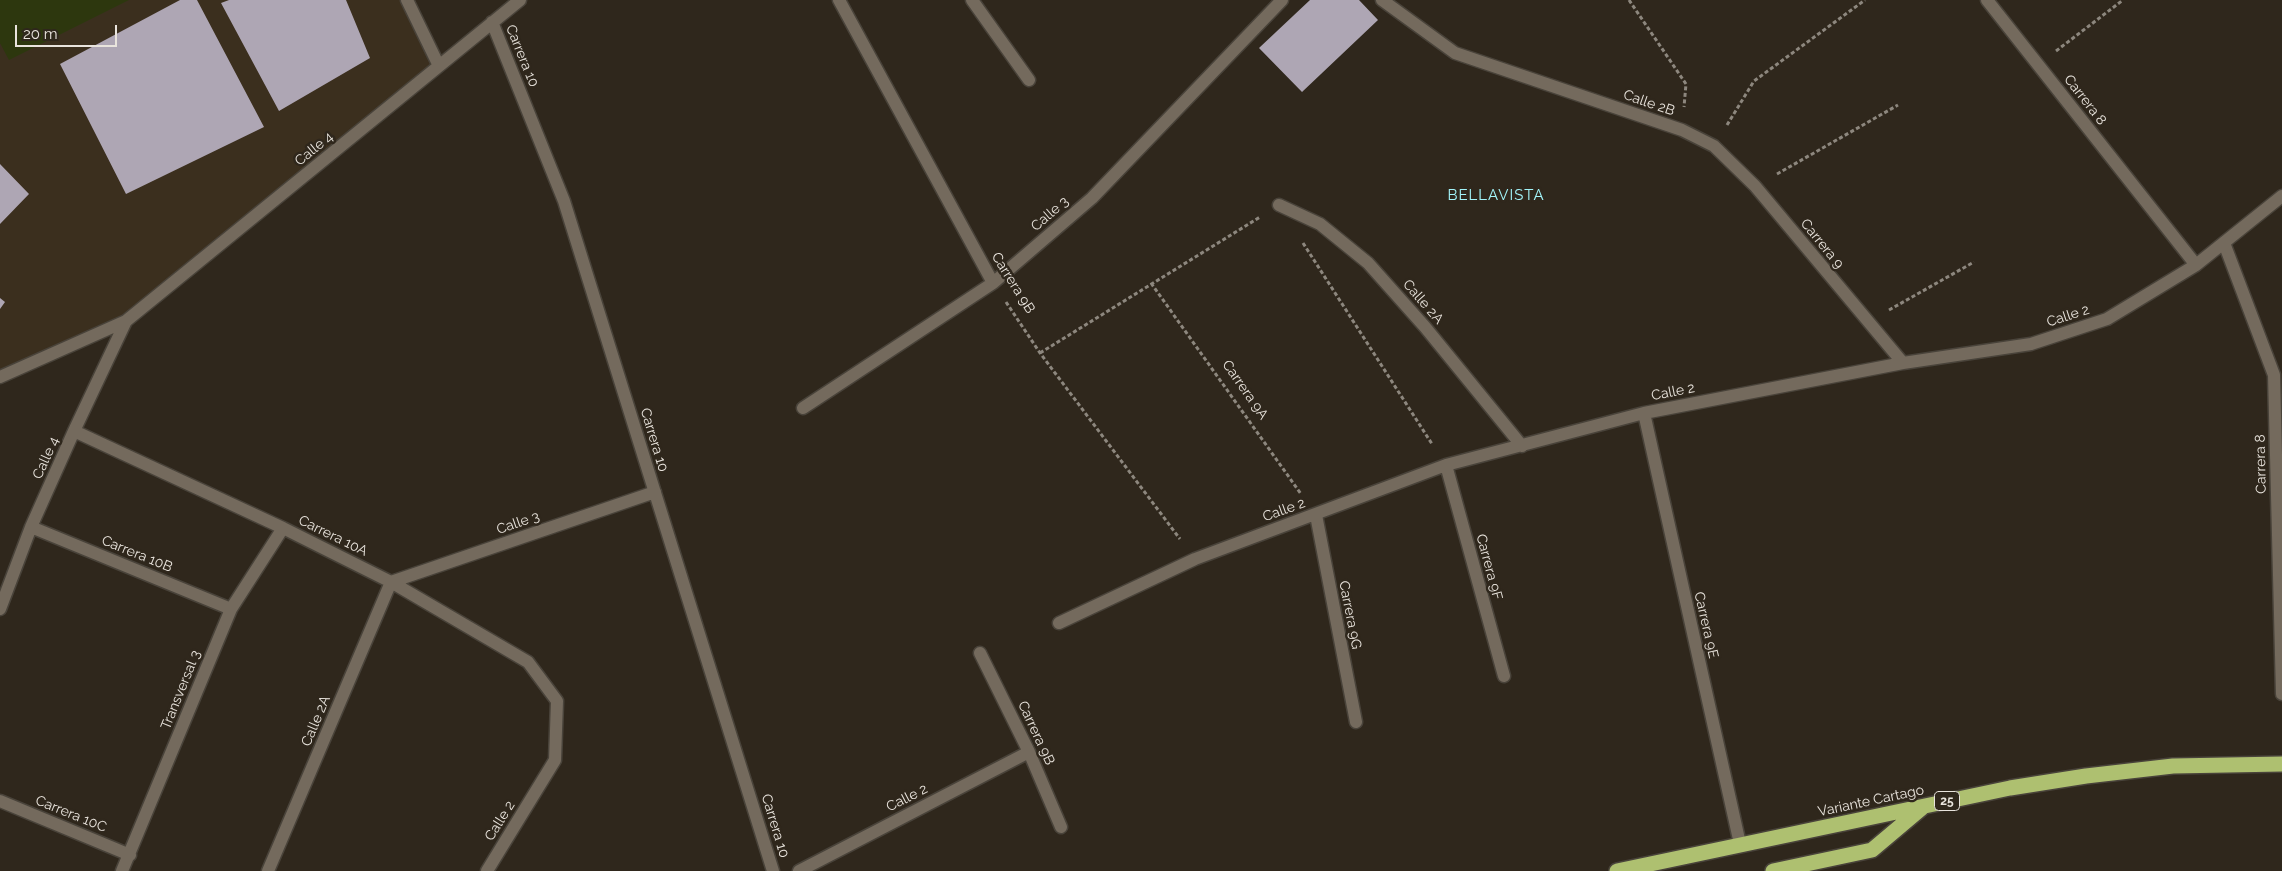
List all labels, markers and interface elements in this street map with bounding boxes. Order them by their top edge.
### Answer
scale bar [18,15,120,47]
street label: Carrera 10 [502,22,542,90]
text: 20 m [23,25,58,43]
street label: Carrera 8 [2060,71,2110,129]
street label: Calle 2B [1621,86,1677,120]
street label: Calle 4 [292,129,336,169]
district label: BELLAVISTA [1446,186,1546,204]
street label: Calle 3 [1028,193,1072,235]
street label: Carrera 9 [1797,216,1847,272]
street label: Carrera 9B [988,249,1038,317]
street label: Calle 2A [1399,276,1447,328]
street label: Calle 2 [2045,301,2091,331]
street label: Carrera 9A [1218,357,1272,423]
street label: Calle 2 [1650,380,1696,404]
street label: Carrera 10 [636,406,672,474]
street label: Calle 4 [29,434,63,482]
street label: Carrera 8 [2252,434,2270,494]
street label: Calle 2 [1260,495,1308,525]
street label: Calle 3 [494,508,542,538]
street label: Carrera 10A [296,512,370,560]
street label: Carrera 10B [99,532,175,576]
street label: Carrera 9F [1472,532,1506,602]
street label: Carrera 9G [1335,579,1365,651]
street label: Carrera 9E [1690,590,1722,660]
street label: Transversal 3 [157,648,205,732]
street label: Calle 2A [298,693,334,749]
street label: Carrera 9B [1014,698,1058,768]
street label: Calle 2 [884,781,930,815]
street label: Variante Cartago [1816,782,1926,820]
road number: 25 [1934,791,1960,810]
street label: Carrera 10C [33,792,109,836]
street label: Carrera 10 [757,792,793,860]
street label: Calle 2 [481,798,519,844]

